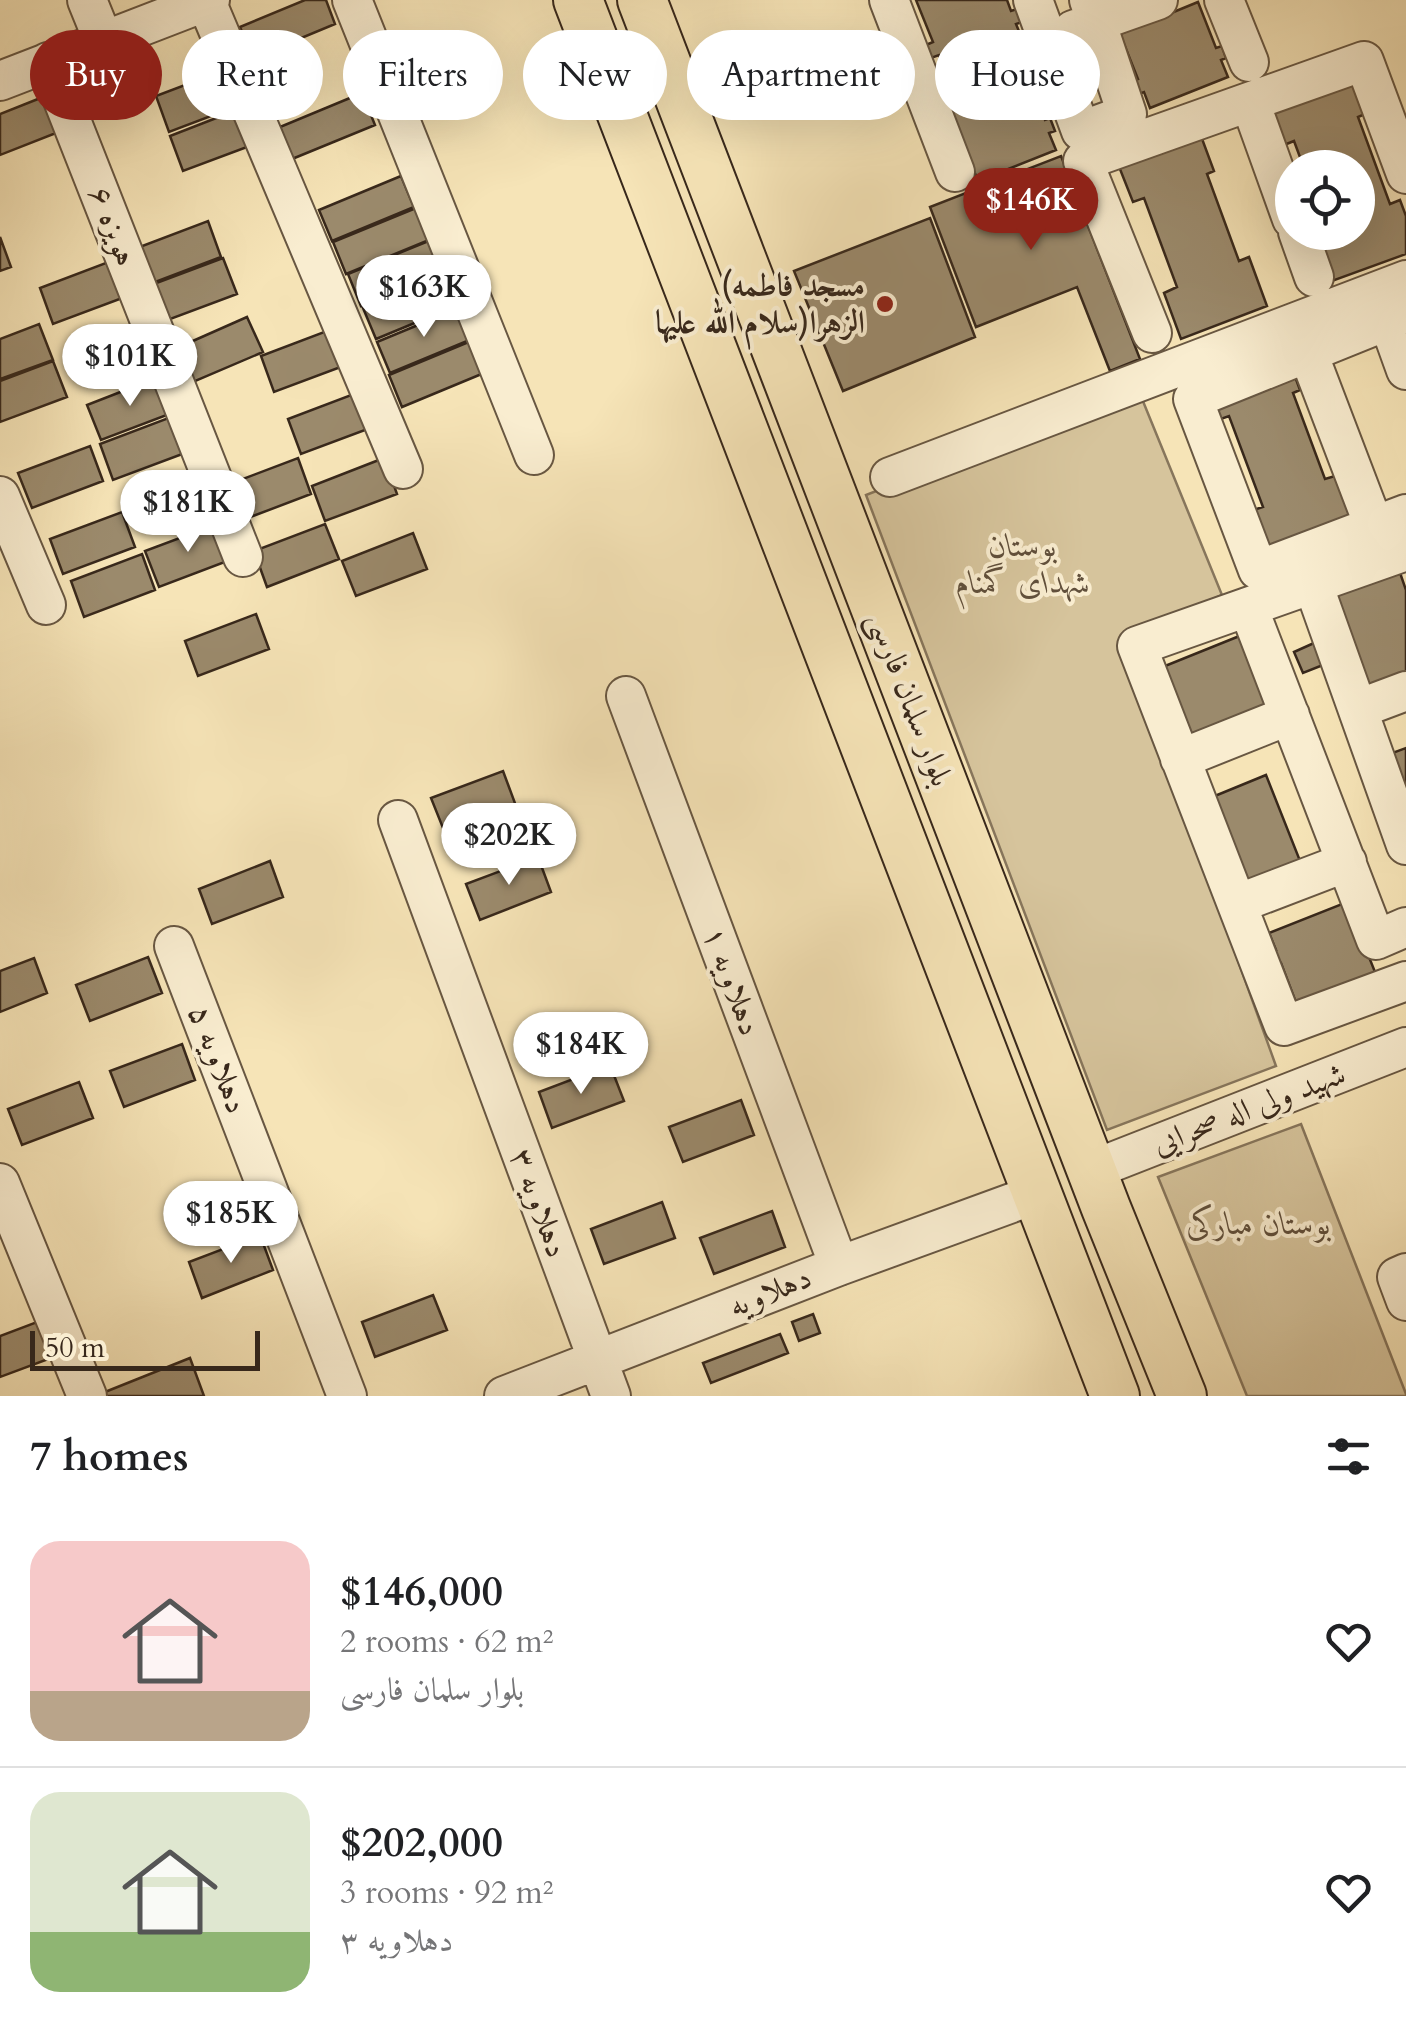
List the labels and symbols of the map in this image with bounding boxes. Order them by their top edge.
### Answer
pin: $146K [961,168,1101,253]
street label: هویزه ۶ [78,180,148,272]
pin: $163K [354,255,494,340]
place label: (مسجد فاطمه الزهرا(سلام الله علیها [655,264,865,350]
marker: (مسجد فاطمه الزهرا(سلام الله علیها [874,293,896,315]
pin: $101K [60,324,200,409]
pin: $181K [118,470,258,555]
park label: بوستان شهدای گمنام [955,524,1091,610]
street label: بلوار سلمان فارسی [856,605,964,793]
pin: $202K [439,803,579,888]
street label: دهلاویه ۱ [692,920,772,1042]
street label: دهلاویه ۵ [177,998,259,1120]
pin: $184K [511,1012,651,1097]
street label: شهید ولی اله صحرایی [1146,1052,1352,1166]
street label: دهلاویه ۳ [499,1142,579,1264]
pin: $185K [161,1181,301,1266]
park label: بوستان مبارکی [1187,1202,1331,1246]
street label: دهلاویه [722,1256,818,1328]
scale bar [30,1326,260,1370]

